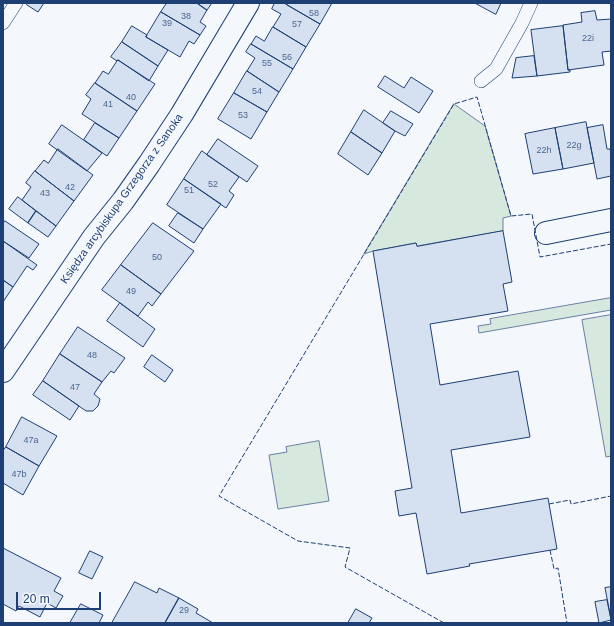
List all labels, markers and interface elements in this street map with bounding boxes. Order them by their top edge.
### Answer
house number: 58 [309,9,319,19]
house number: 38 [181,12,191,22]
house number: 39 [162,19,172,29]
house number: 57 [292,20,302,30]
house number: 22i [582,34,594,44]
house number: 56 [282,53,292,63]
house number: 55 [262,59,272,69]
house number: 54 [252,87,262,97]
house number: 40 [126,93,136,103]
house number: 41 [103,100,113,110]
house number: 53 [238,111,248,121]
street label: Księdza arcybiskupa Grzegorza z Sanoka [58,112,186,286]
house number: 22g [566,141,582,151]
house number: 22h [536,146,552,156]
house number: 52 [208,180,218,190]
house number: 42 [65,183,75,193]
house number: 51 [184,186,194,196]
house number: 43 [40,189,50,199]
house number: 50 [152,253,162,263]
house number: 49 [126,287,136,297]
house number: 48 [87,351,97,361]
house number: 47 [70,383,80,393]
house number: 47a [23,436,39,446]
house number: 47b [11,470,27,480]
scale bar [18,584,103,610]
text: 20 m [23,592,50,606]
house number: 29 [179,606,189,616]

